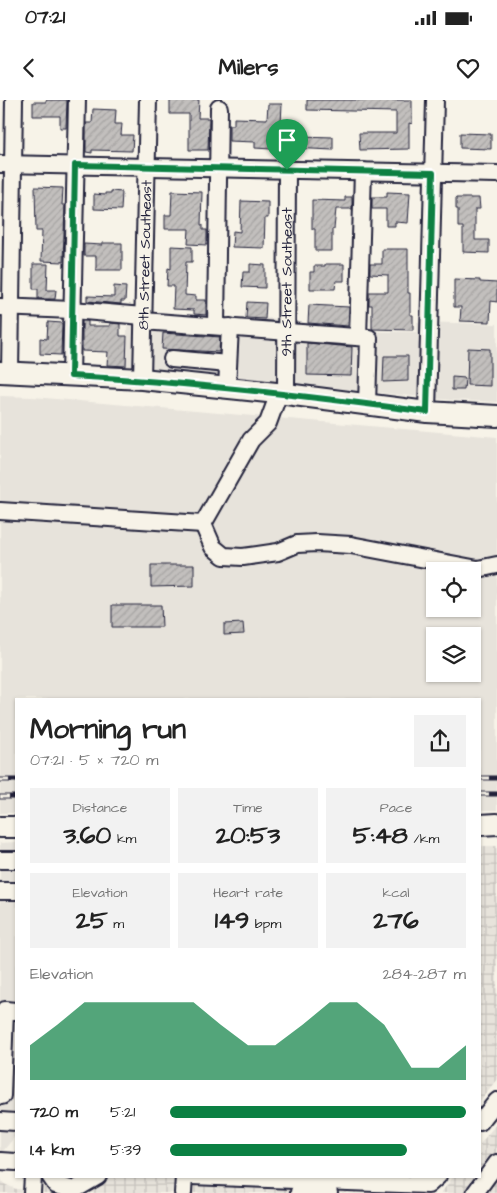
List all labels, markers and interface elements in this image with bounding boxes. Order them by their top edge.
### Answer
text: 07:21 [25,4,65,31]
text: Milers [218,52,279,83]
icon: back [15,54,43,82]
icon: heart [454,54,482,82]
pin [266,119,308,170]
icon: arrive [273,126,301,154]
street label: 8th Street Southeast [133,180,157,330]
street label: 9th Street Southeast [276,207,297,357]
map controls [426,562,481,682]
button: locate [426,562,481,617]
button: layers [426,627,481,682]
text: Morning run [30,710,186,749]
button: share [414,715,466,767]
text: 07:21 · 5 × 720 m [30,749,159,771]
text: Distance [73,798,127,818]
text: Time [233,798,263,818]
text: Pace [380,798,412,818]
text: 3.60 [64,818,111,853]
text: 20:53 [216,818,280,853]
text: 5:48 [353,818,408,853]
text: km [111,829,136,849]
text: /km [408,829,439,849]
text: Elevation [72,883,128,903]
text: Heart rate [213,883,283,903]
text: kcal [383,883,409,903]
text: 25 [76,903,108,938]
text: 149 [215,903,249,938]
text: 276 [373,903,419,938]
text: m [108,914,124,934]
text: bpm [249,914,281,934]
text: Elevation [30,963,93,985]
text: 284–287 m [382,963,466,985]
text: 720 m [30,1101,78,1123]
text: 5:21 [110,1101,135,1123]
text: 1.4 km [30,1139,74,1161]
text: 5:39 [110,1139,141,1161]

